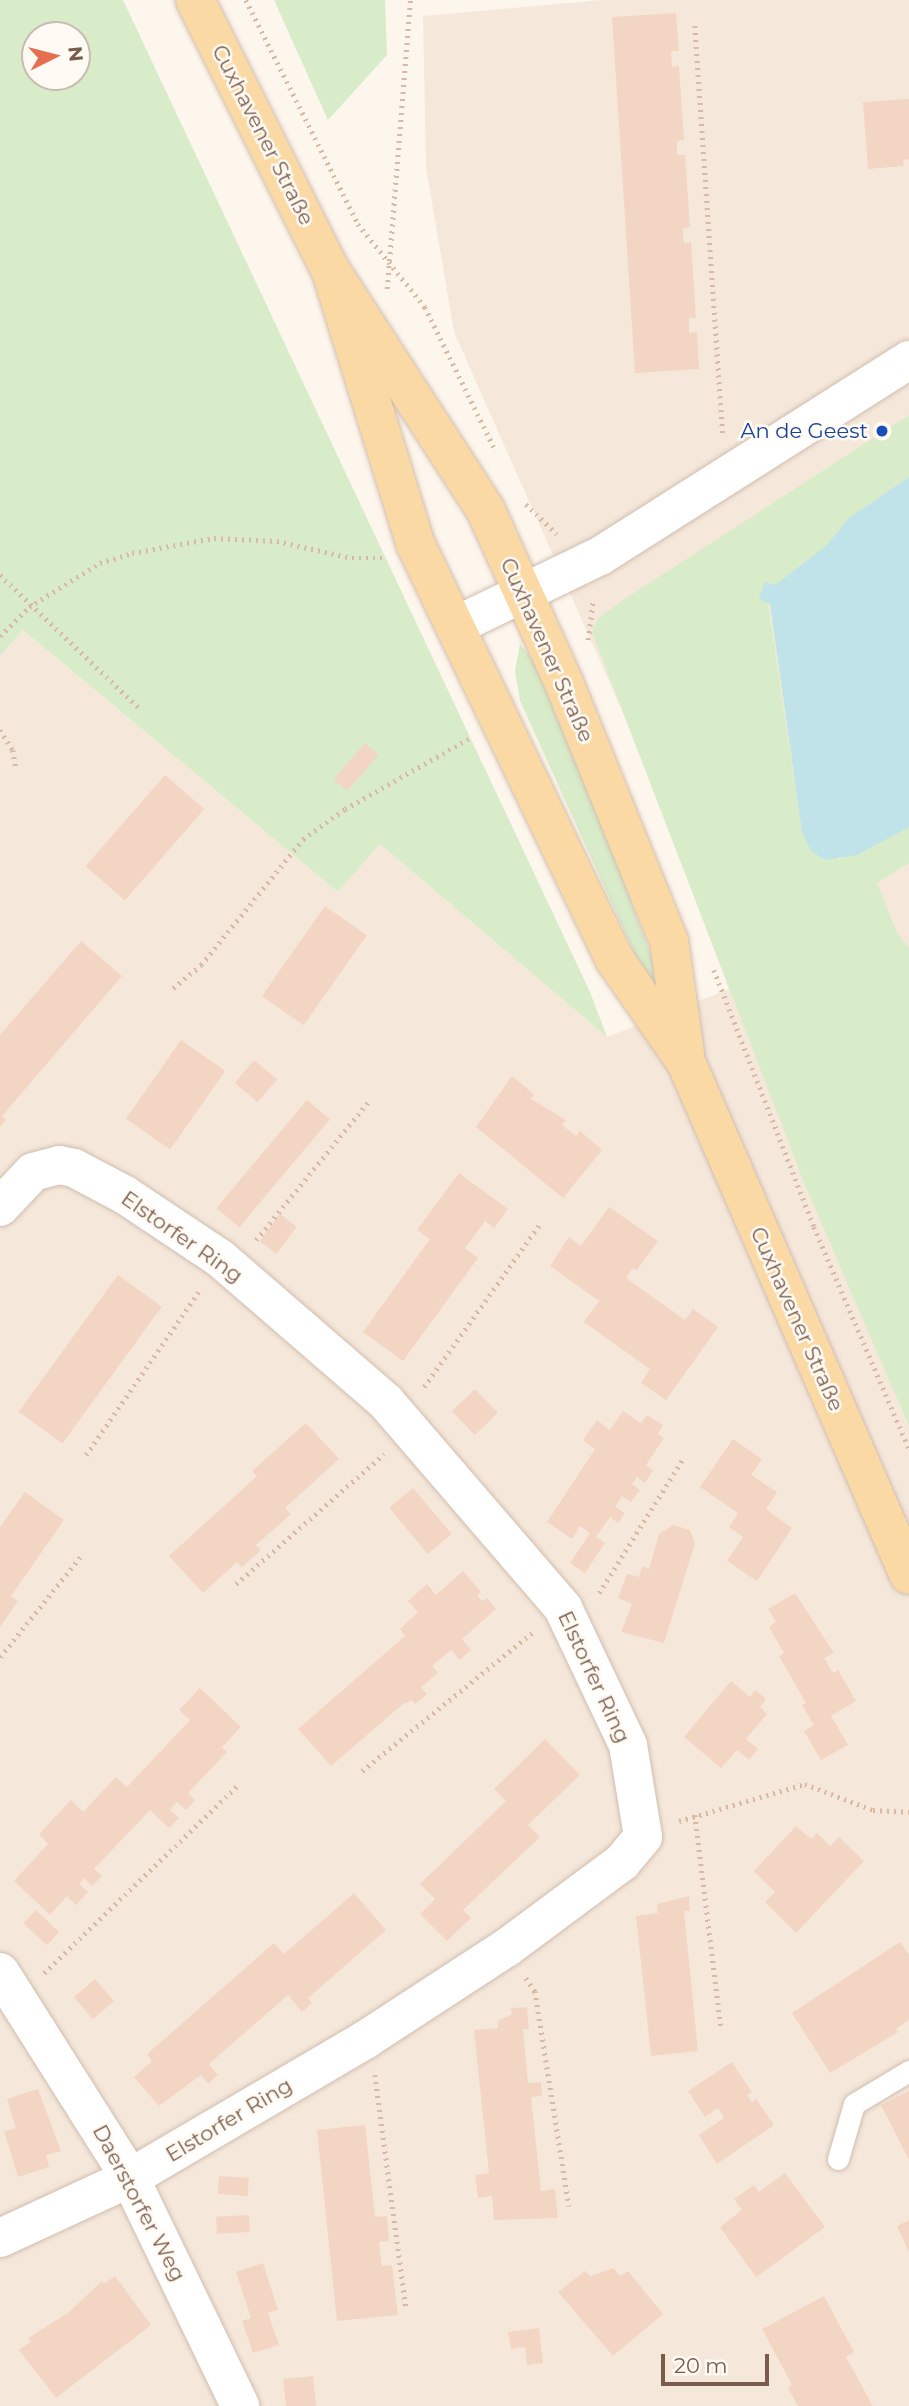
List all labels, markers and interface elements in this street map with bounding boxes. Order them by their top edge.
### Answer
north arrow [21,21,91,91]
street label: Cuxhavener Straße [207,41,319,229]
text: N [63,45,88,63]
place label: An de Geest [740,418,868,444]
marker: An de Geest [874,423,890,439]
street label: Cuxhavener Straße [495,554,599,746]
street label: Elstorfer Ring [116,1186,248,1288]
street label: Cuxhavener Straße [745,1223,849,1415]
street label: Elstorfer Ring [552,1607,636,1747]
street label: Elstorfer Ring [161,2072,297,2168]
street label: Daerstorfer Weg [87,2120,191,2286]
scale bar [664,2340,772,2384]
text: 20 m [674,2353,728,2378]

